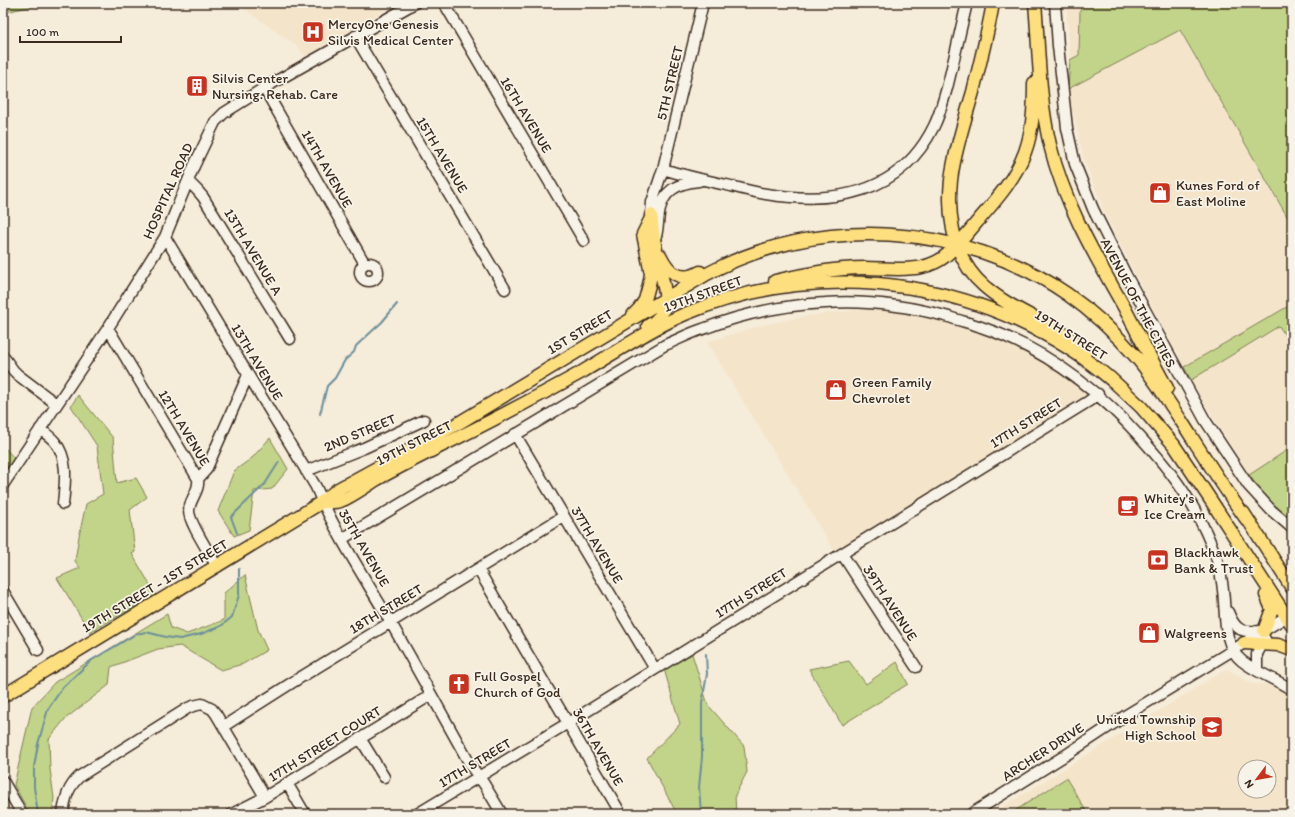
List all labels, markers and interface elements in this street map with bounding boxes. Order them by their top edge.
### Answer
place label: MercyOne Genesis Silvis Medical Center [328,16,454,49]
scale bar [20,18,121,44]
hospital icon: MercyOne Genesis Silvis Medical Center [300,19,326,45]
text: 100 m [26,25,59,39]
street label: 5TH STREET [653,44,687,122]
place label: Silvis Center Nursing. Rehab. Care [212,70,338,103]
building icon: Silvis Center Nursing. Rehab. Care [184,73,210,99]
street label: 16TH AVENUE [497,74,556,157]
street label: 15TH AVENUE [413,114,472,196]
street label: 14TH AVENUE [298,127,356,211]
street label: HOSPITAL ROAD [139,140,197,242]
place label: Kunes Ford of East Moline [1176,177,1260,210]
shop icon: Kunes Ford of East Moline [1147,180,1173,206]
street label: 13TH AVENUE A [220,205,286,299]
street label: AVENUE OF THE CITIES [1097,235,1179,371]
street label: 19TH STREET [661,272,745,316]
street label: 1ST STREET [544,306,616,358]
street label: 19TH STREET [1032,306,1111,364]
street label: 13TH AVENUE [227,321,287,404]
place label: Green Family Chevrolet [852,374,932,407]
shop icon: Green Family Chevrolet [823,377,849,403]
street label: 12TH AVENUE [155,387,214,469]
street label: 17TH STREET [987,394,1065,452]
street label: 2ND STREET [321,410,399,456]
street label: 19TH STREET [373,417,455,469]
place label: Whitey's Ice Cream [1144,490,1206,523]
cafe icon: Whitey's Ice Cream [1115,493,1141,519]
street label: 37TH AVENUE [567,503,627,587]
street label: 35TH AVENUE [335,506,393,590]
street label: 19TH STREET - 1ST STREET [79,536,231,636]
place label: Blackhawk Bank & Trust [1174,544,1253,577]
bank icon: Blackhawk Bank & Trust [1145,547,1171,573]
street label: 39TH AVENUE [859,562,921,644]
street label: 17TH STREET [712,564,790,622]
street label: 18TH STREET [346,580,426,638]
shop icon: Walgreens [1136,620,1162,646]
place label: Walgreens [1164,625,1227,642]
place label: Full Gospel Church of God [474,668,561,701]
church icon: Full Gospel Church of God [446,671,472,697]
street label: 17TH STREET COURT [265,702,385,786]
street label: 36TH AVENUE [569,705,627,789]
place label: United Township High School [1096,711,1196,744]
school or university icon: United Township High School [1199,714,1225,740]
street label: ARCHER DRIVE [999,719,1087,785]
street label: 17TH STREET [435,735,515,791]
north arrow [1237,759,1277,799]
text: N [1241,777,1256,791]

